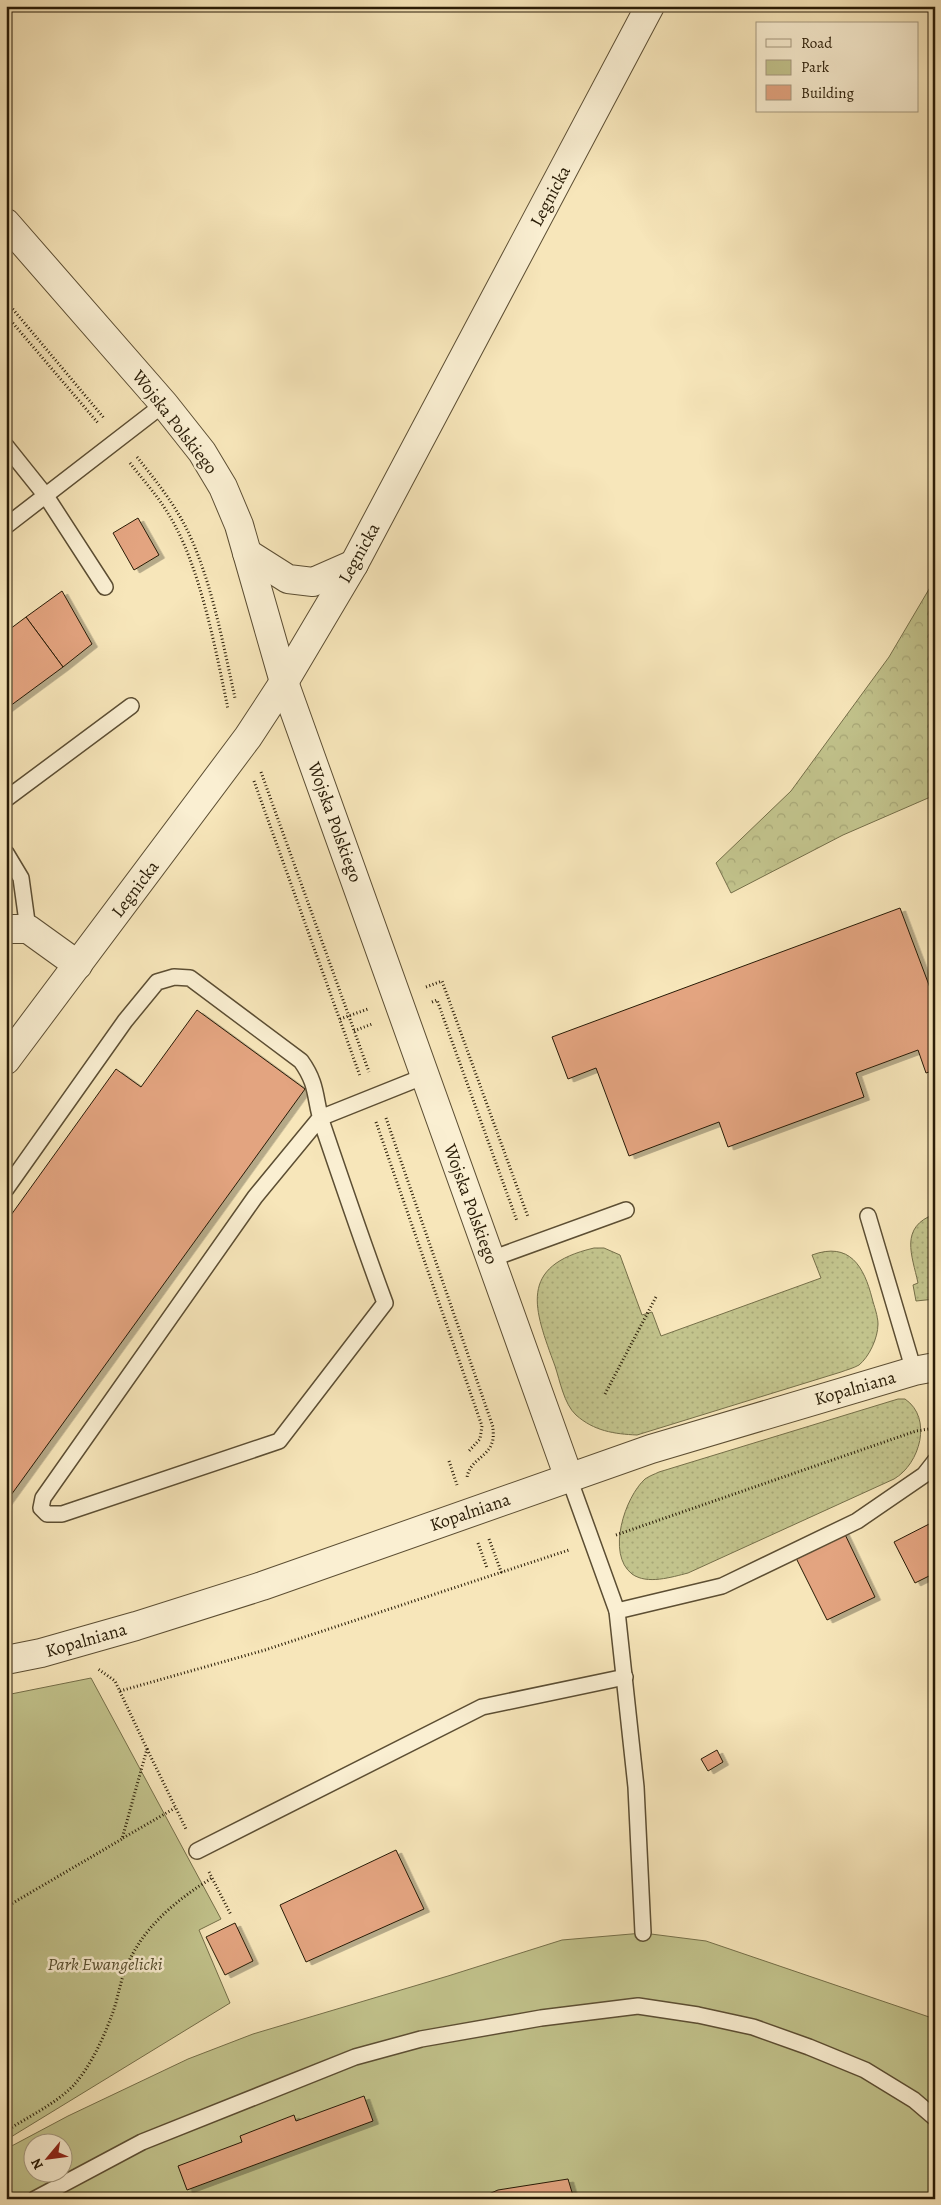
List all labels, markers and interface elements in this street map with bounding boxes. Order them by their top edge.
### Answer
legend [756,22,918,112]
text: Road [801,33,833,53]
text: Park [801,57,830,77]
text: Building [801,83,854,103]
street label: Legnicka [524,161,576,231]
street label: Wojska Polskiego [126,364,223,479]
street label: Legnicka [333,518,386,587]
street label: Wojska Polskiego [302,758,368,885]
street label: Legnicka [106,855,165,922]
street label: Wojska Polskiego [438,1140,504,1267]
street label: Kopalniana [812,1365,899,1411]
street label: Kopalniana [427,1487,514,1537]
street label: Kopalniana [43,1617,130,1663]
park label: Park Ewangelicki [47,1952,163,1976]
north arrow [22,2132,72,2182]
text: N [26,2155,48,2173]

